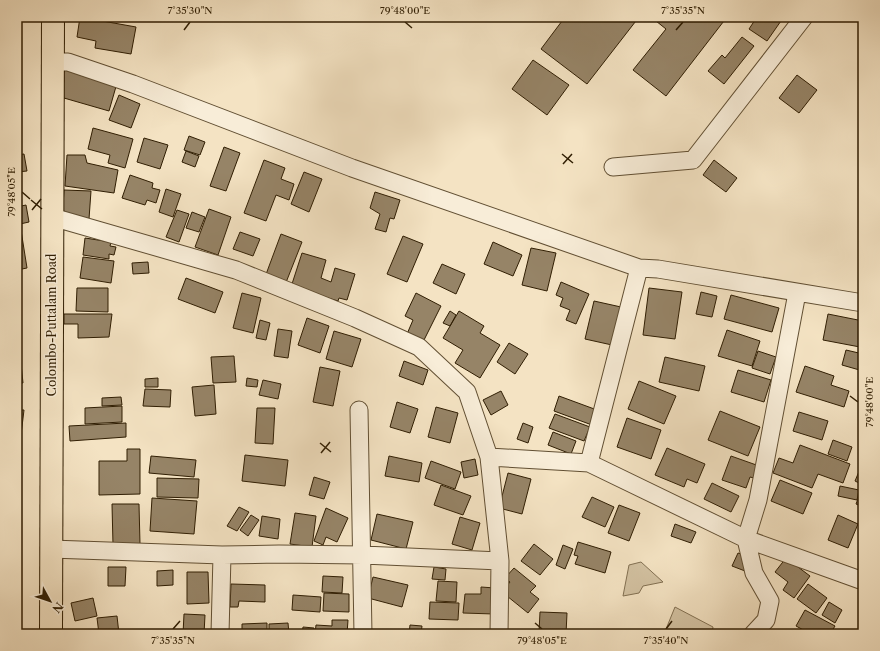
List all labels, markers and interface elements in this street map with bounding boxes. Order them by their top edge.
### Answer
text: 7°35'30"N [167,4,213,17]
text: 79°48'00"E [380,4,430,17]
text: 7°35'35"N [661,4,705,17]
text: 79°48'05"E [5,167,18,217]
street label: Colombo-Puttalam Road [44,253,59,396]
text: 79°48'00"E [863,377,876,427]
north arrow [30,581,70,621]
text: N [49,599,66,616]
text: 7°35'35"N [151,634,195,647]
text: 79°48'05"E [517,634,567,647]
text: 7°35'40"N [644,634,688,647]

